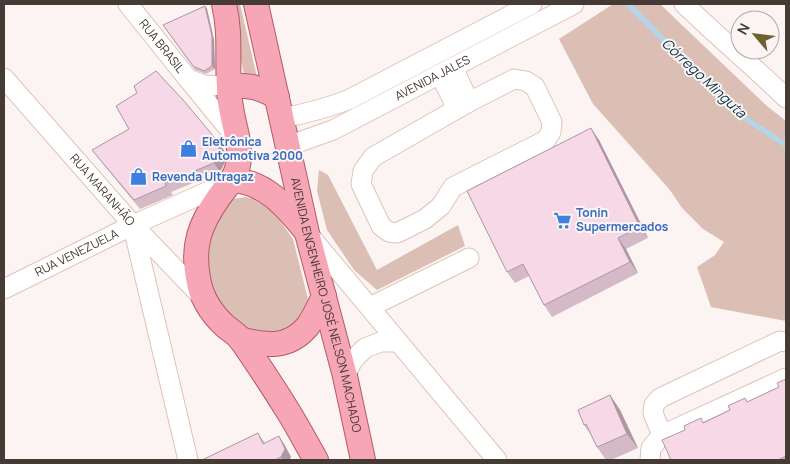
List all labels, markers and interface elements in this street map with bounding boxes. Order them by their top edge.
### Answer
north arrow [730,10,780,60]
street label: RUA BRASIL [135,15,189,76]
text: N [732,20,754,38]
water label: Córrego Minguta [658,33,752,123]
street label: AVENIDA JALES [392,51,473,104]
place label: Eletrônica Automotiva 2000 [202,133,303,164]
shop icon: Eletrônica Automotiva 2000 [178,139,198,159]
street label: RUA MARANHÃO [66,150,139,230]
shop icon: Revenda Ultragaz [128,167,148,187]
place label: Revenda Ultragaz [152,168,254,185]
street label: AVENIDA ENGENHEIRO JOSÉ NELSON MACHADO [287,176,366,434]
place label: Tonin Supermercados [576,204,669,235]
supermarket icon: Tonin Supermercados [552,210,572,230]
street label: RUA VENEZUELA [32,224,121,280]

